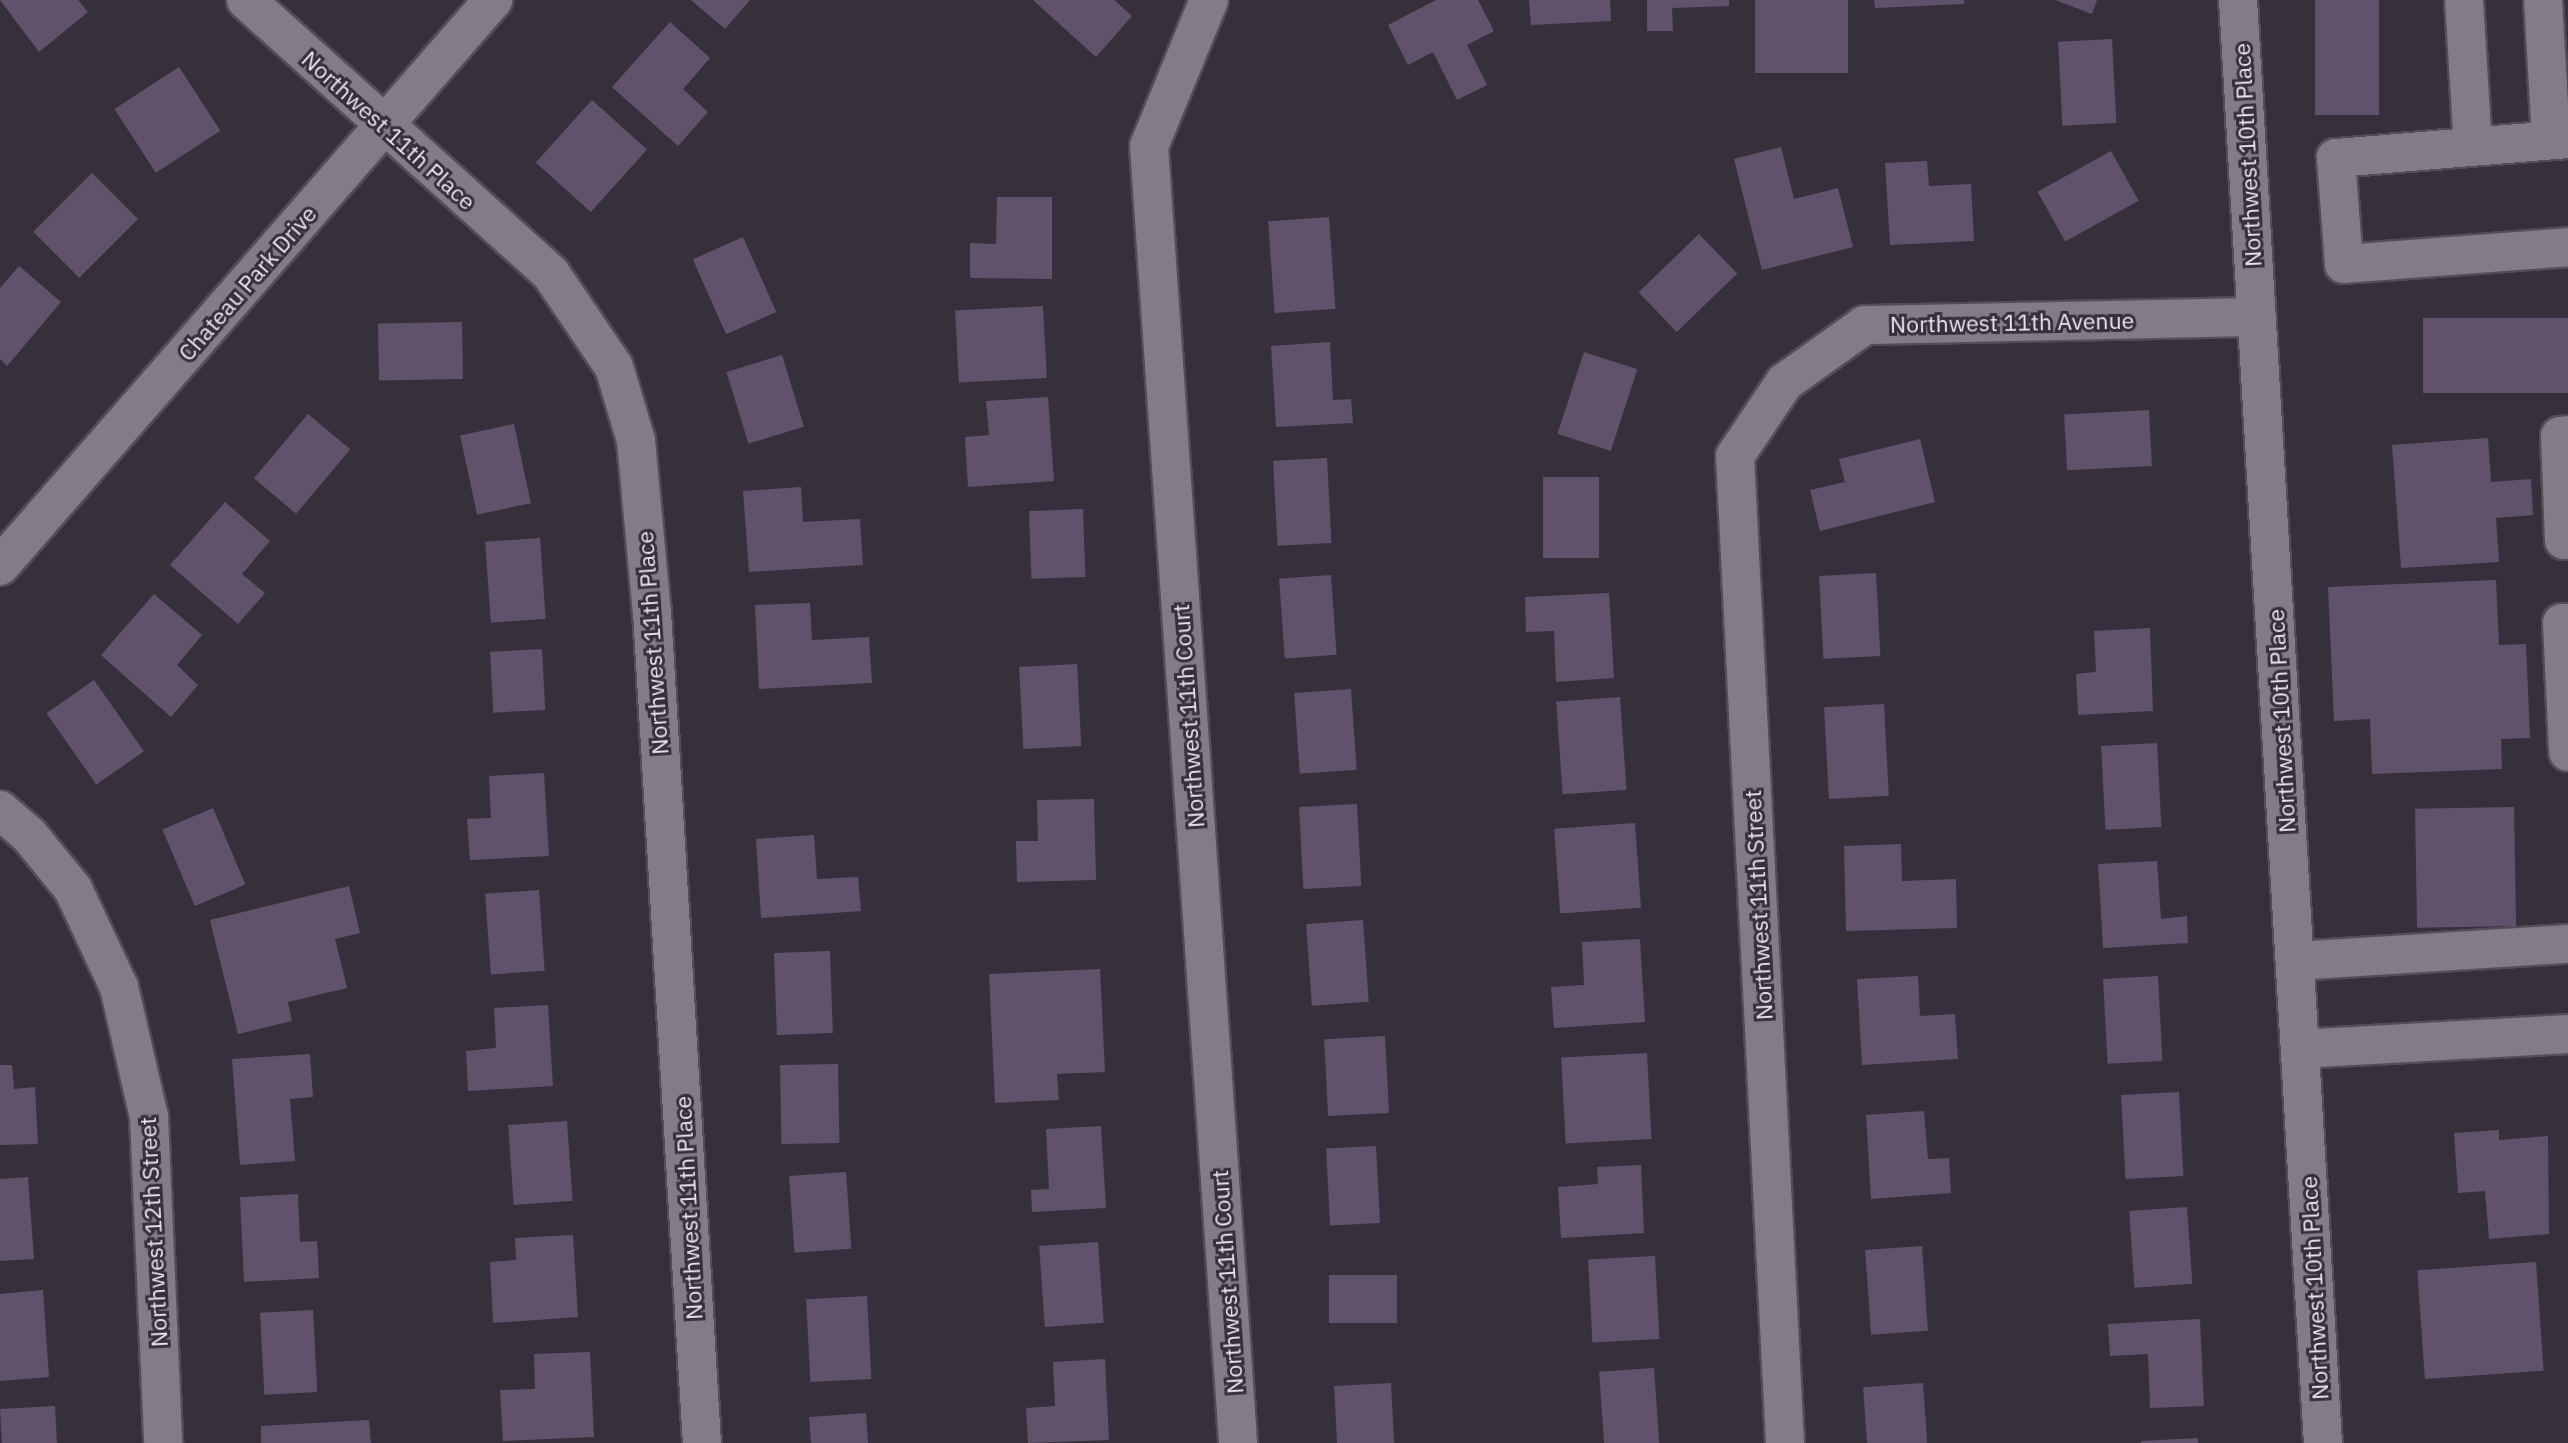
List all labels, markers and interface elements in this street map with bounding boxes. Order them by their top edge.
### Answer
street label: Northwest 10th Place [2227,42,2267,268]
street label: Northwest 11th Place [296,45,482,215]
street label: Chateau Park Drive [172,200,322,366]
street label: Northwest 11th Avenue [1890,306,2134,338]
street label: Northwest 11th Place [630,530,674,756]
street label: Northwest 11th Court [1166,603,1210,829]
street label: Northwest 10th Place [2261,608,2301,834]
street label: Northwest 11th Street [1738,789,1778,1021]
street label: Northwest 11th Place [668,1095,708,1321]
street label: Northwest 12th Street [133,1116,173,1348]
street label: Northwest 11th Court [1205,1169,1249,1395]
street label: Northwest 10th Place [2294,1175,2334,1401]

